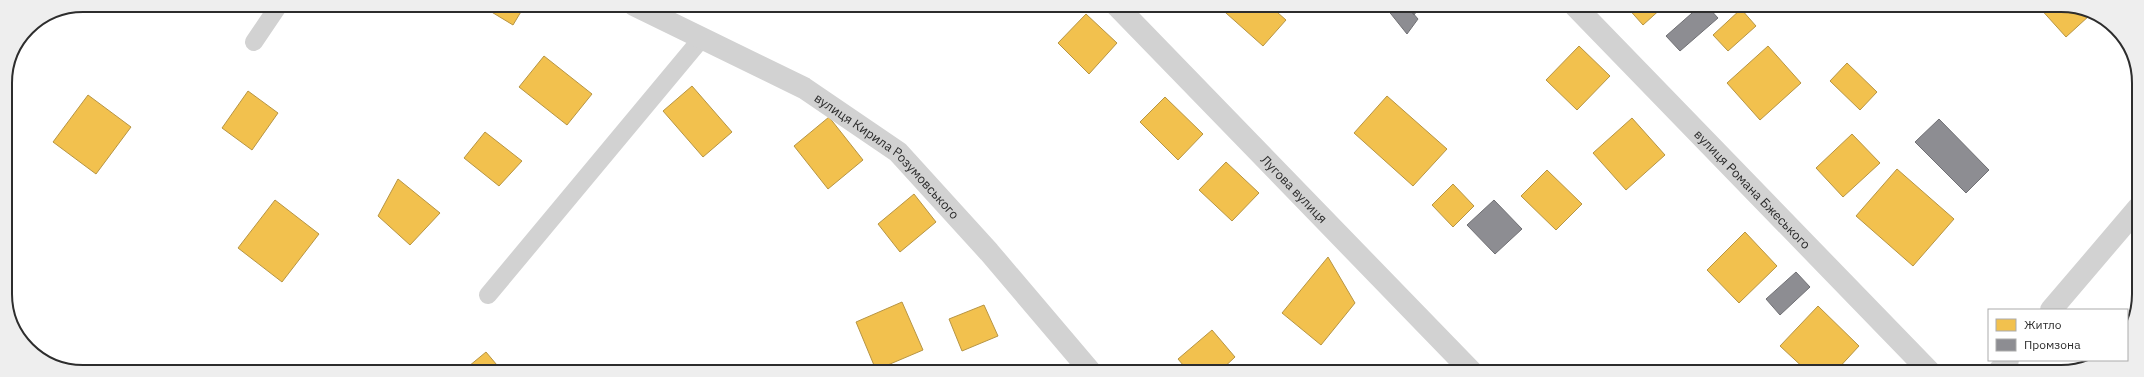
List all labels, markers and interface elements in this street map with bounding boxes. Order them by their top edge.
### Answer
street label: вулиця Кирила Розумовського [811,89,963,222]
street label: вулиця Романа Бжеського [1691,126,1814,252]
street label: Лугова вулиця [1257,151,1331,226]
legend [1988,309,2128,361]
text: Житло [2024,317,2062,332]
text: Промзона [2024,337,2081,352]

